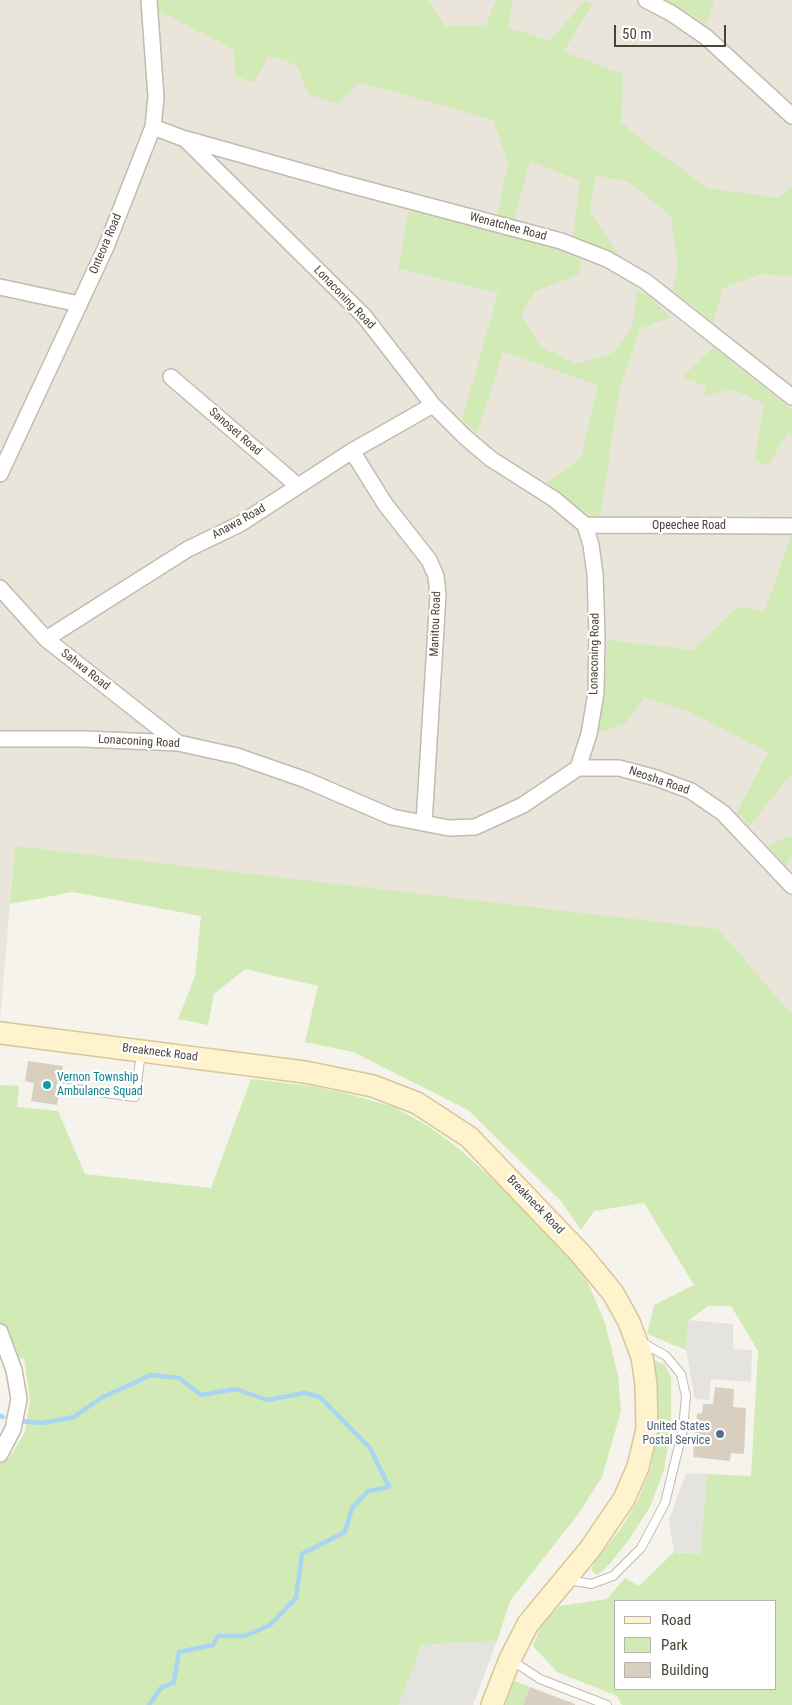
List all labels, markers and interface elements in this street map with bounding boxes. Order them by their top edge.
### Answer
scale bar [617,15,730,47]
text: 50 m [622,25,652,43]
street label: Wenatchee Road [468,210,548,244]
street label: Onteora Road [87,212,125,276]
street label: Lonaconing Road [310,264,378,332]
street label: Sanoset Road [206,405,264,459]
street label: Anawa Road [210,501,268,543]
street label: Opeechee Road [652,519,726,533]
street label: Manitou Road [428,591,444,657]
street label: Lonaconing Road [587,613,603,695]
street label: Sahwa Road [58,646,112,694]
street label: Lonaconing Road [98,733,180,751]
street label: Neosha Road [627,764,691,798]
street label: Breakneck Road [121,1041,199,1065]
place label: Vernon Township Ambulance Squad [57,1071,143,1099]
marker: Vernon Township Ambulance Squad [41,1079,53,1091]
street label: Breakneck Road [503,1173,567,1237]
place label: United States Postal Service [642,1420,710,1448]
marker: United States Postal Service [714,1428,726,1440]
legend [614,1600,777,1690]
text: Road [661,1611,691,1629]
text: Park [661,1636,688,1654]
text: Building [661,1661,709,1679]

